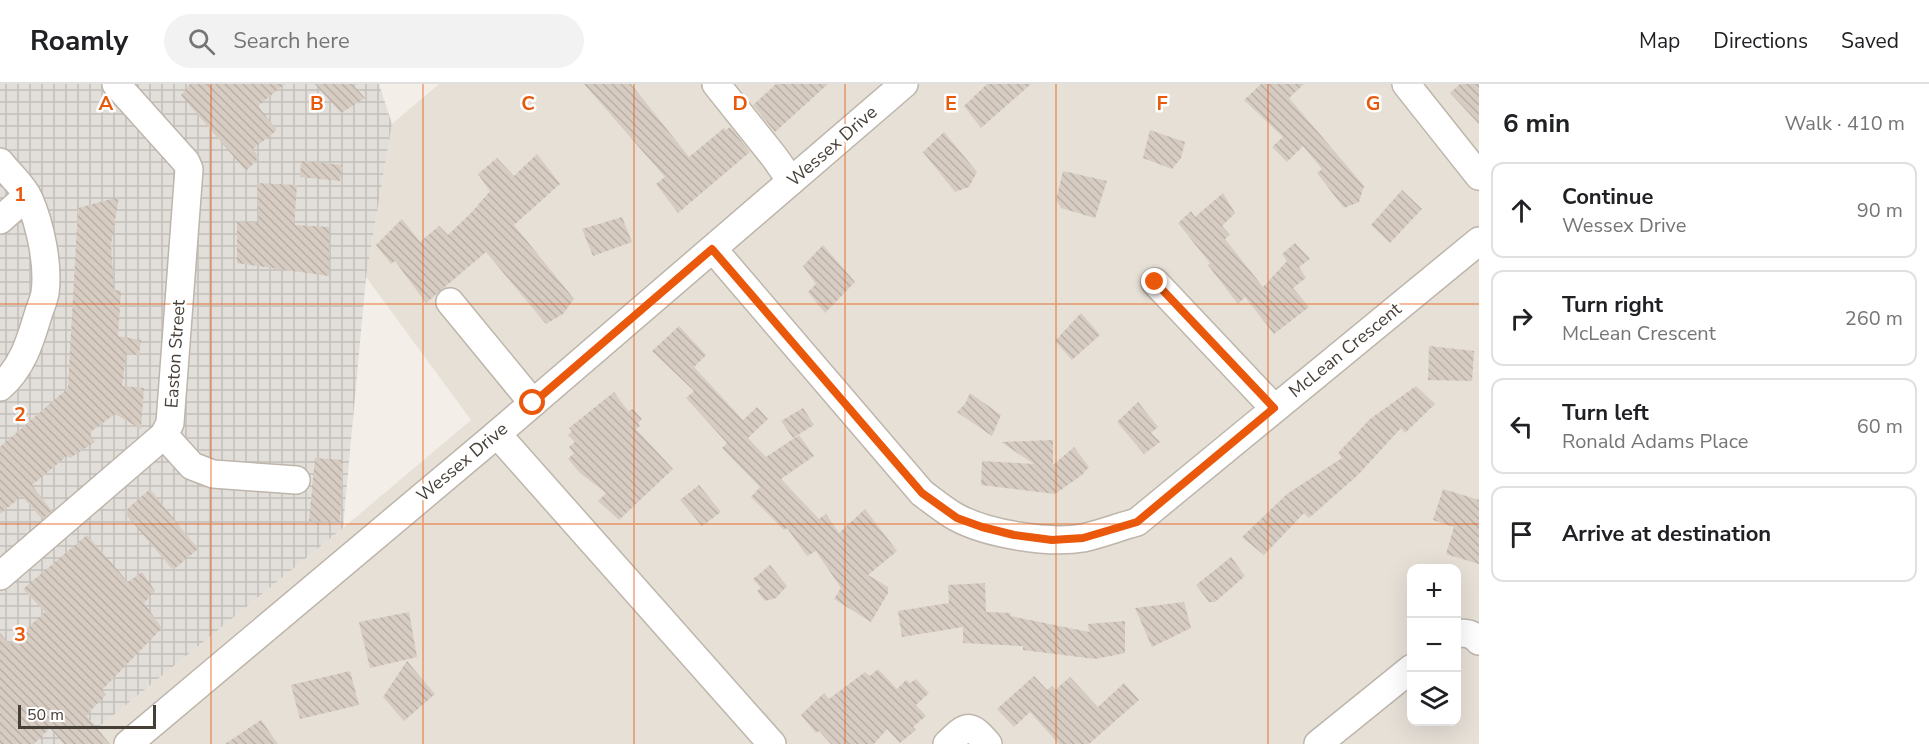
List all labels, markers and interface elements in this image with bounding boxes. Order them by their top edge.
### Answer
search box [164,14,584,68]
text: Roamly [30,22,128,60]
icon: search [185,25,218,58]
text: Search here [233,26,350,56]
text: Map [1639,27,1680,55]
text: Directions [1713,27,1808,55]
text: Saved [1841,27,1899,55]
text: A [99,90,114,117]
text: B [310,90,324,117]
text: C [521,90,535,117]
text: D [732,90,748,117]
text: E [945,90,957,117]
text: F [1156,90,1168,117]
text: G [1366,90,1380,117]
street label: Wessex Drive [782,100,882,192]
text: 6 min [1503,106,1570,141]
text: Walk · 410 m [1785,110,1905,137]
text: 1 [14,181,26,208]
text: Continue [1562,182,1653,212]
icon: ahead [1505,194,1538,227]
text: 90 m [1857,197,1903,224]
text: Wessex Drive [1562,212,1686,239]
route end [1141,268,1167,294]
text: Turn right [1562,290,1663,320]
street label: McLean Crescent [1284,297,1407,403]
street label: Easton Street [159,298,191,409]
icon: right [1505,302,1538,335]
text: 260 m [1845,305,1903,332]
text: McLean Crescent [1562,320,1716,347]
route start [519,389,545,415]
text: Turn left [1562,398,1649,428]
text: 2 [14,401,26,428]
icon: left [1505,410,1538,443]
text: 60 m [1857,413,1903,440]
street label: Wessex Drive [411,417,513,507]
text: Ronald Adams Place [1562,428,1748,455]
icon: arrive [1505,518,1538,551]
text: Arrive at destination [1562,519,1771,549]
map controls [1407,564,1461,726]
button: + [1407,564,1461,618]
button: − [1407,618,1461,672]
text: 3 [14,621,26,648]
button: layers [1407,672,1461,726]
scale bar [18,702,156,730]
text: 50 m [27,704,64,726]

